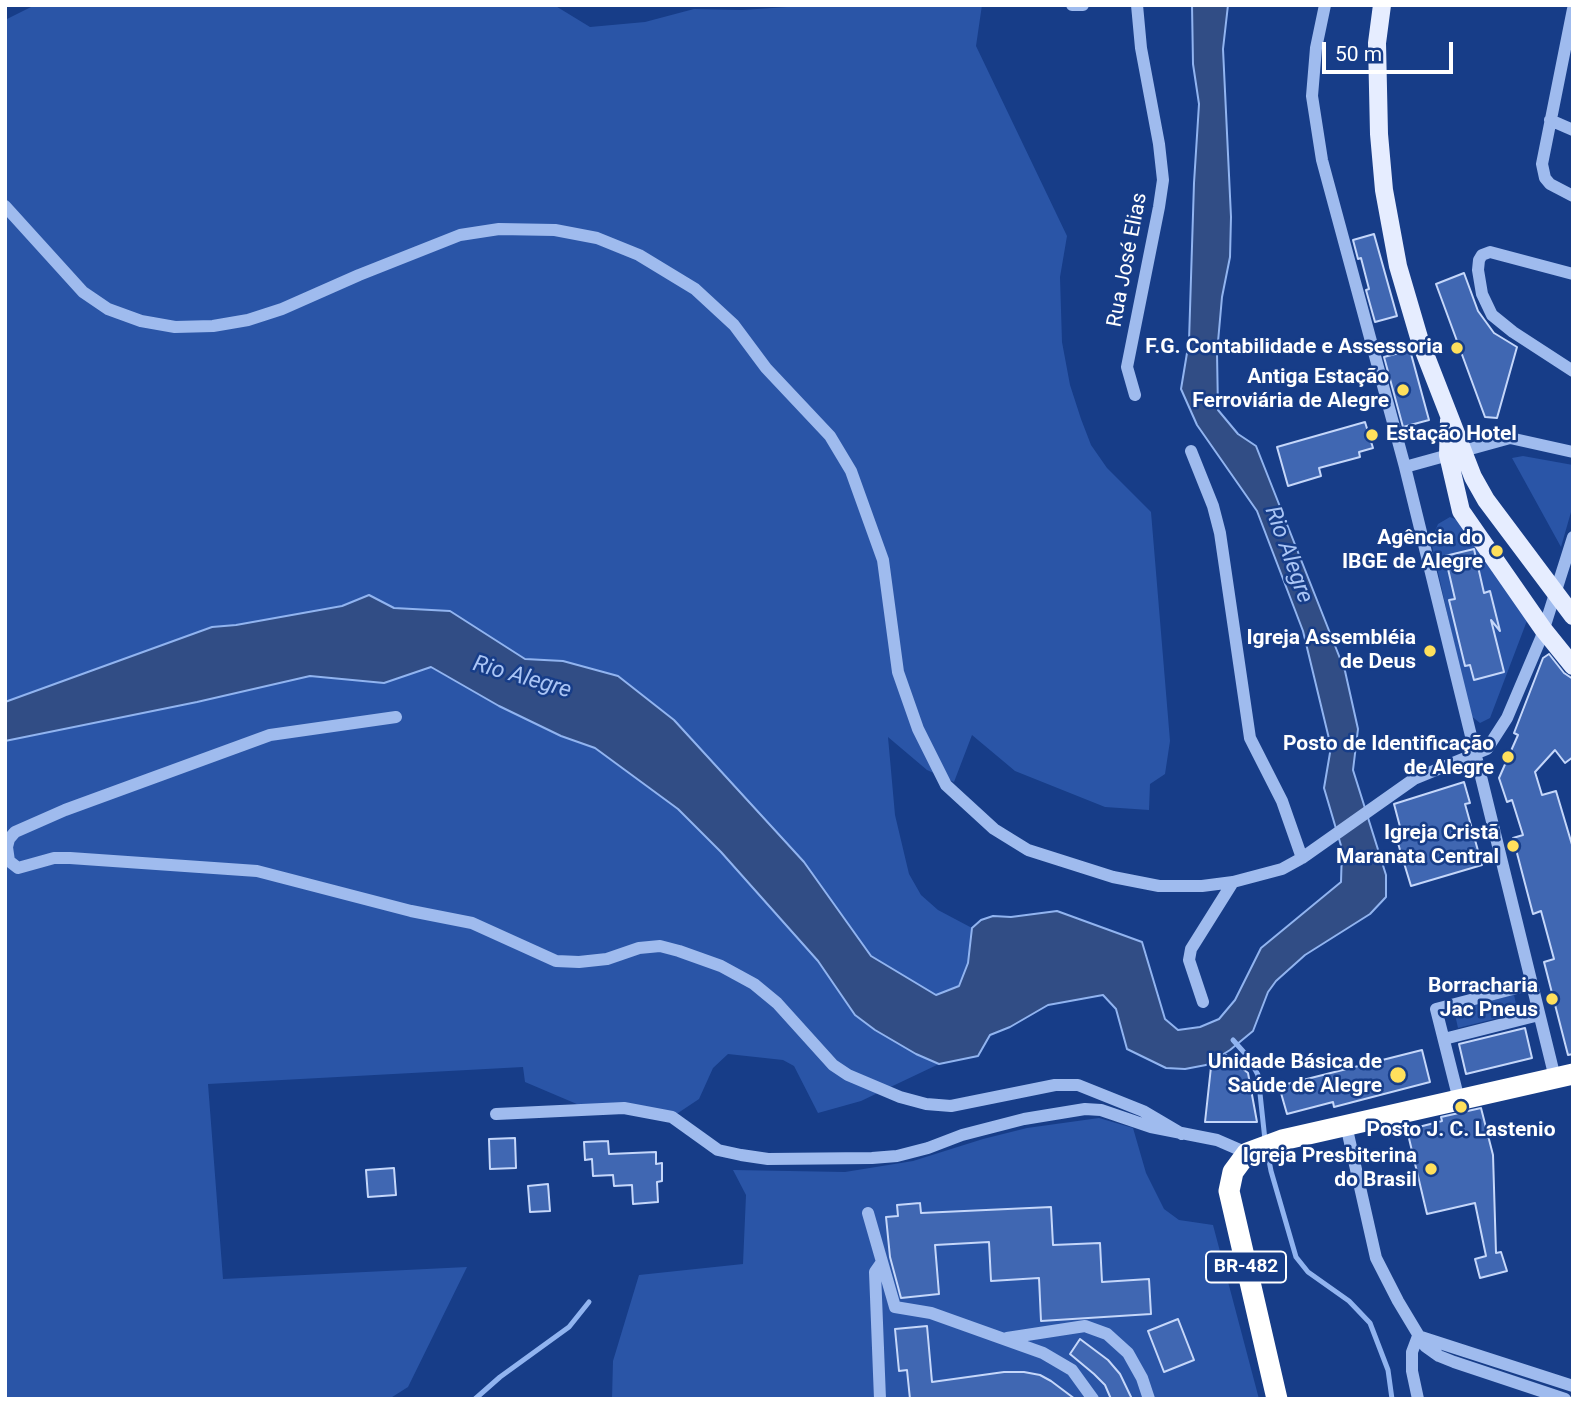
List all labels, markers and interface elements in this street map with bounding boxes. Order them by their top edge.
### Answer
scale bar [1326,28,1457,72]
text: 50 m [1335,42,1382,66]
street label: Rua José Elias [1103,191,1153,329]
place label: F.G. Contabilidade e Assessoria [1145,335,1443,361]
marker: F.G. Contabilidade e Assessoria [1449,340,1465,356]
place label: Antiga Estação Ferroviária de Alegre [1192,365,1389,415]
marker: Antiga Estação Ferroviária de Alegre [1395,382,1411,398]
place label: Estação Hotel [1386,422,1517,448]
marker: Estação Hotel [1364,427,1380,443]
water label: Rio Alegre [1258,503,1318,607]
place label: Agência do IBGE de Alegre [1342,526,1483,576]
marker: Agência do IBGE de Alegre [1489,543,1505,559]
place label: Igreja Assembléia de Deus [1246,626,1416,676]
marker: Igreja Assembléia de Deus [1422,643,1438,659]
water label: Rio Alegre [470,651,574,705]
place label: Posto de Identificação de Alegre [1283,732,1494,782]
marker: Posto de Identificação de Alegre [1500,749,1516,765]
place label: Igreja Cristã Maranata Central [1336,821,1499,871]
marker: Igreja Cristã Maranata Central [1505,838,1521,854]
place label: Borracharia Jac Pneus [1428,974,1538,1024]
marker: Borracharia Jac Pneus [1544,991,1560,1007]
place label: Unidade Básica de Saúde de Alegre [1208,1050,1382,1100]
marker: Unidade Básica de Saúde de Alegre [1388,1065,1408,1085]
marker: Posto J. C. Lastenio [1453,1099,1469,1115]
place label: Posto J. C. Lastenio [1366,1118,1556,1144]
place label: Igreja Presbiterina do Brasil [1243,1144,1417,1194]
marker: Igreja Presbiterina do Brasil [1423,1161,1439,1177]
road number: BR-482 [1206,1252,1286,1282]

